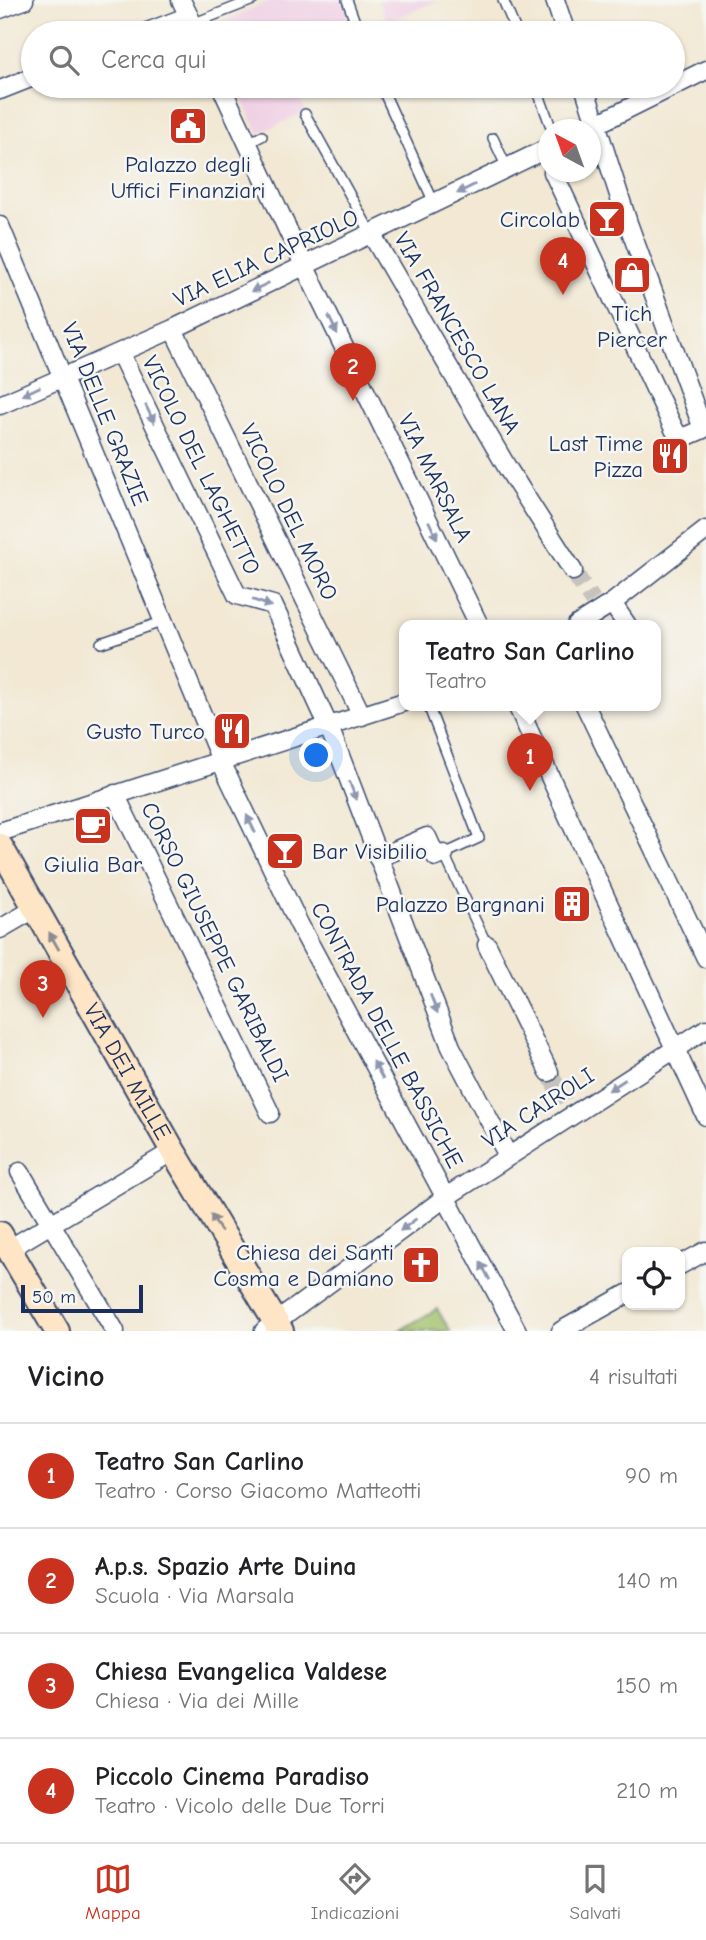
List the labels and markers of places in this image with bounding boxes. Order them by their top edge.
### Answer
public building icon: Palazzo degli Uffici Finanziari [167,105,209,147]
place label: Palazzo degli Uffici Finanziari [110,151,266,204]
bar icon: Circolab [586,198,628,240]
place label: Circolab [500,206,580,233]
pin: 4 [540,237,586,295]
shop icon: Tich Piercer [611,254,653,296]
place label: Tich Piercer [597,300,668,353]
pin: 2 [330,343,376,401]
place label: Last Time Pizza [548,430,643,483]
restaurant icon: Last Time Pizza [649,435,691,477]
restaurant icon: Gusto Turco [211,710,253,752]
place label: Gusto Turco [86,718,205,745]
pin: 1 [507,733,553,791]
cafe icon: Giulia Bar [72,805,114,847]
bar icon: Bar Visibilio [264,830,306,872]
place label: Bar Visibilio [312,838,427,865]
place label: Giulia Bar [44,851,143,878]
building icon: Palazzo Bargnani [551,883,593,925]
place label: Palazzo Bargnani [376,891,545,918]
pin: 3 [20,960,66,1018]
place label: Chiesa dei Santi Cosma e Damiano [213,1239,394,1292]
church icon: Chiesa dei Santi Cosma e Damiano [400,1244,442,1286]

